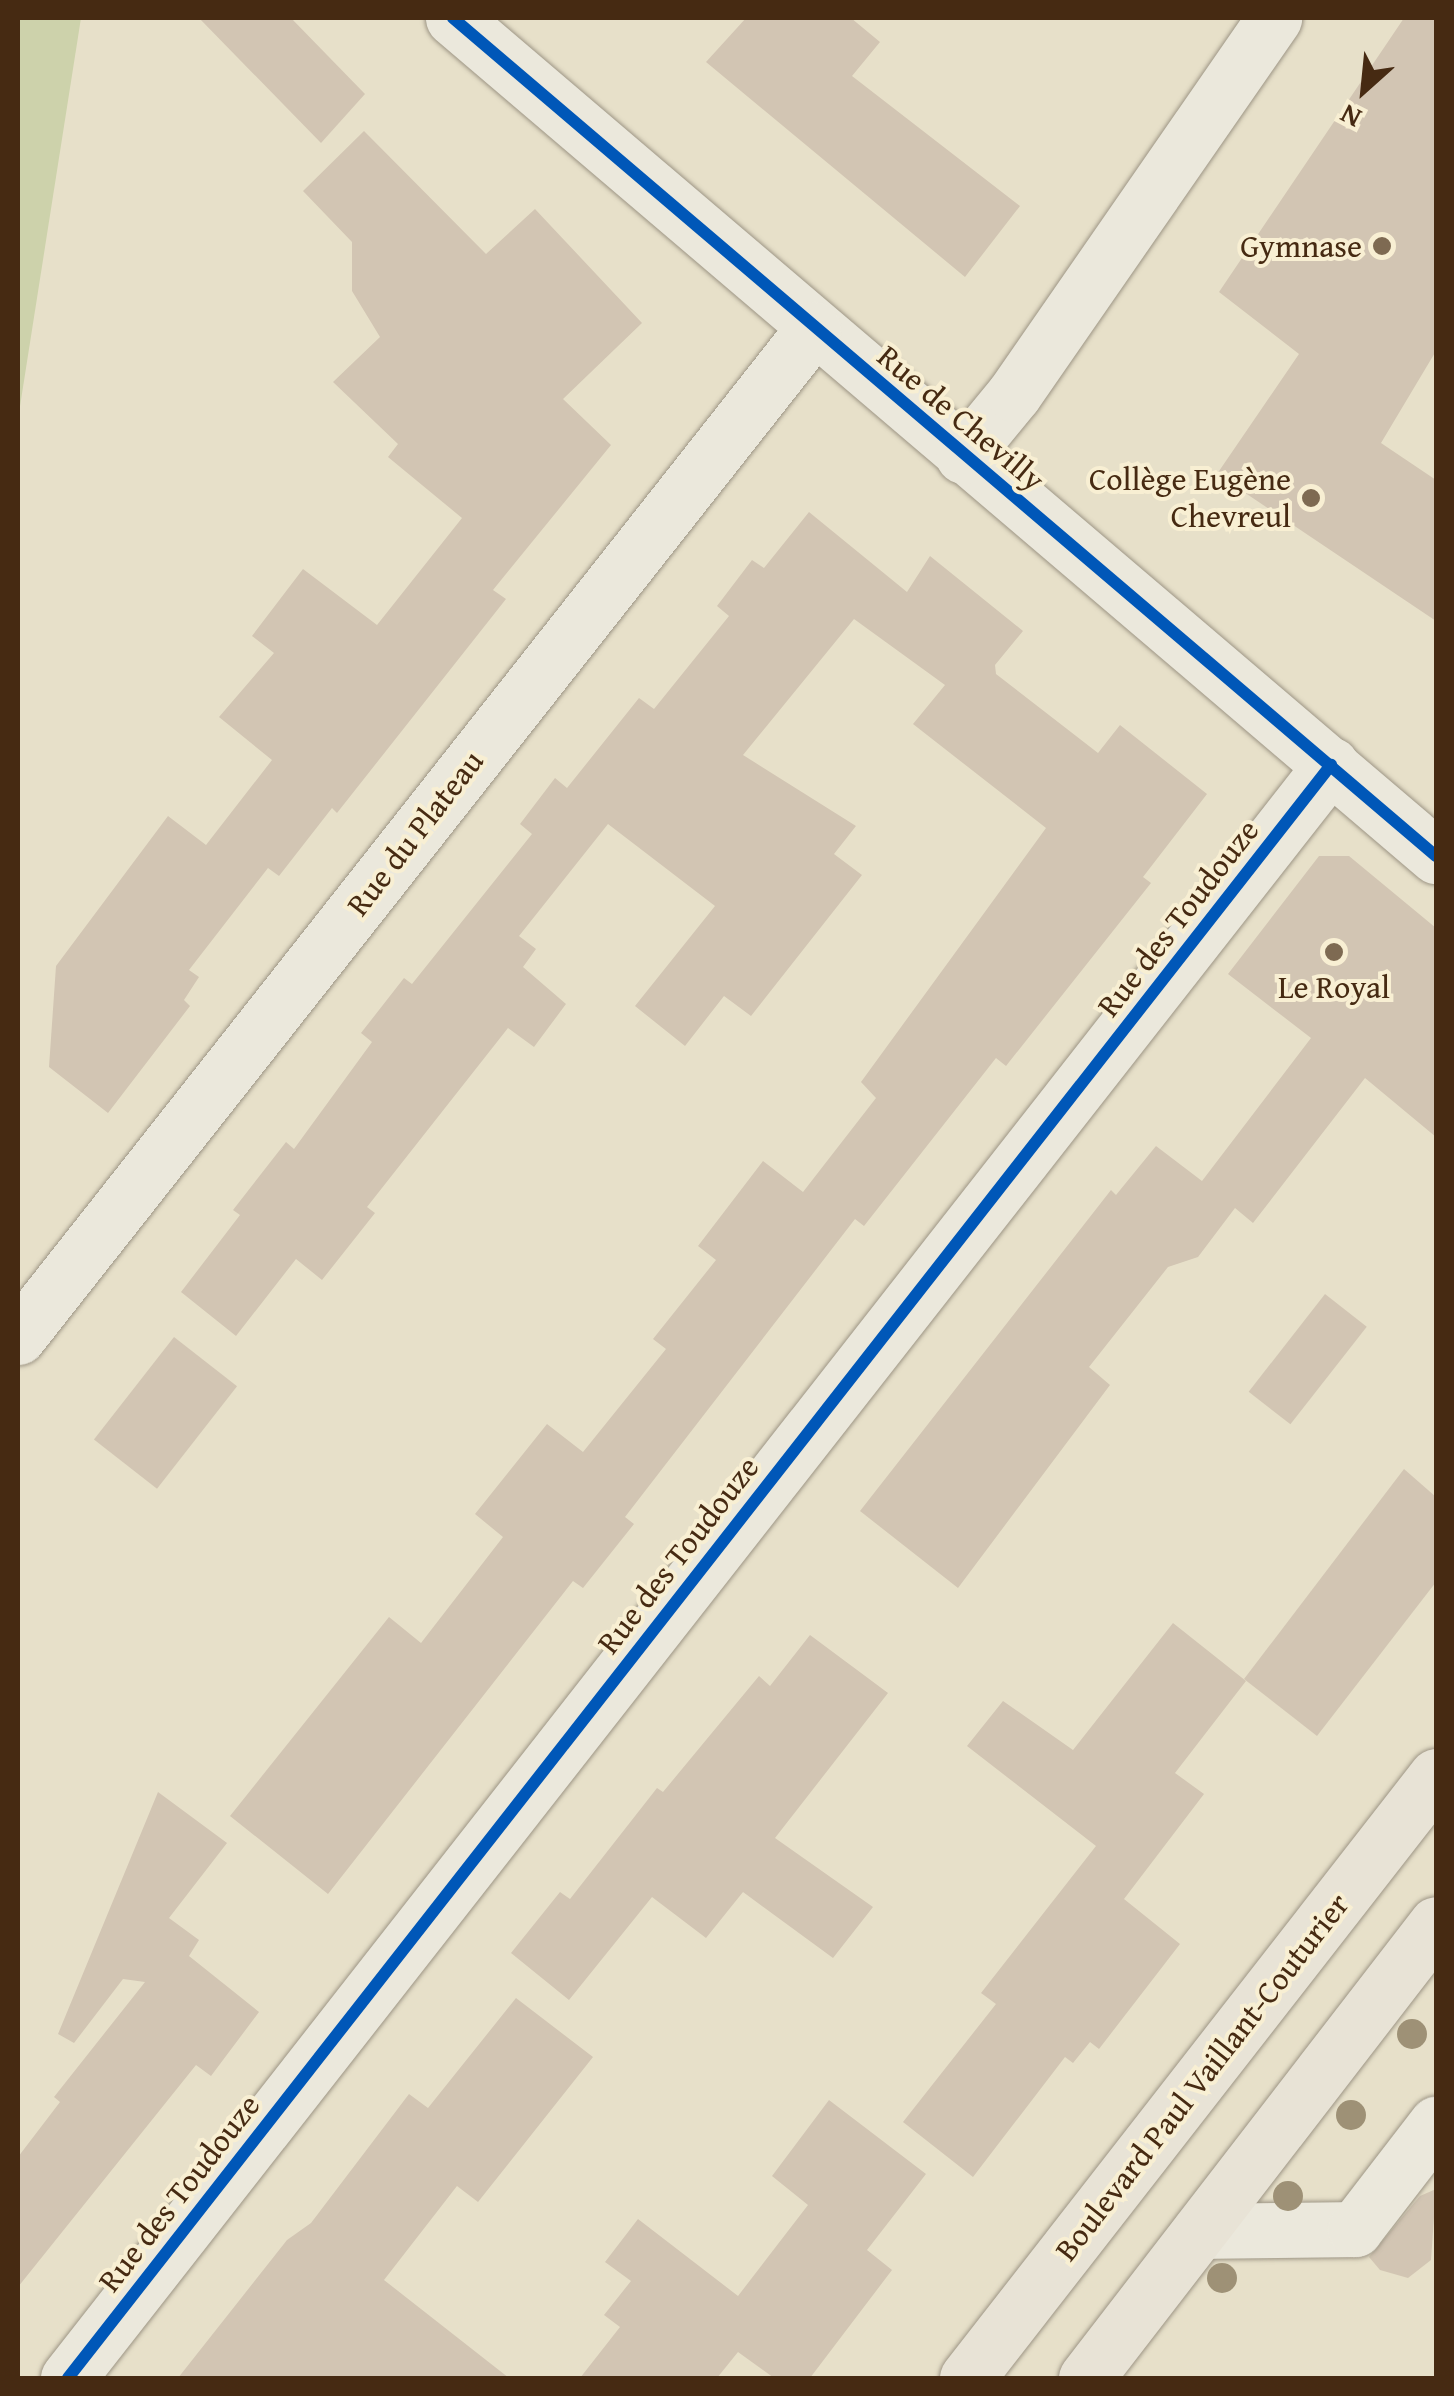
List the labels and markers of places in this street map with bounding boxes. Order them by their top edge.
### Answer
place label: Gymnase [1240,227,1362,265]
marker: Gymnase [1371,235,1393,257]
place label: Collège Eugène Chevreul [1089,461,1291,536]
marker: Collège Eugène Chevreul [1300,487,1322,509]
marker: Le Royal [1323,941,1345,963]
place label: Le Royal [1278,968,1390,1006]

